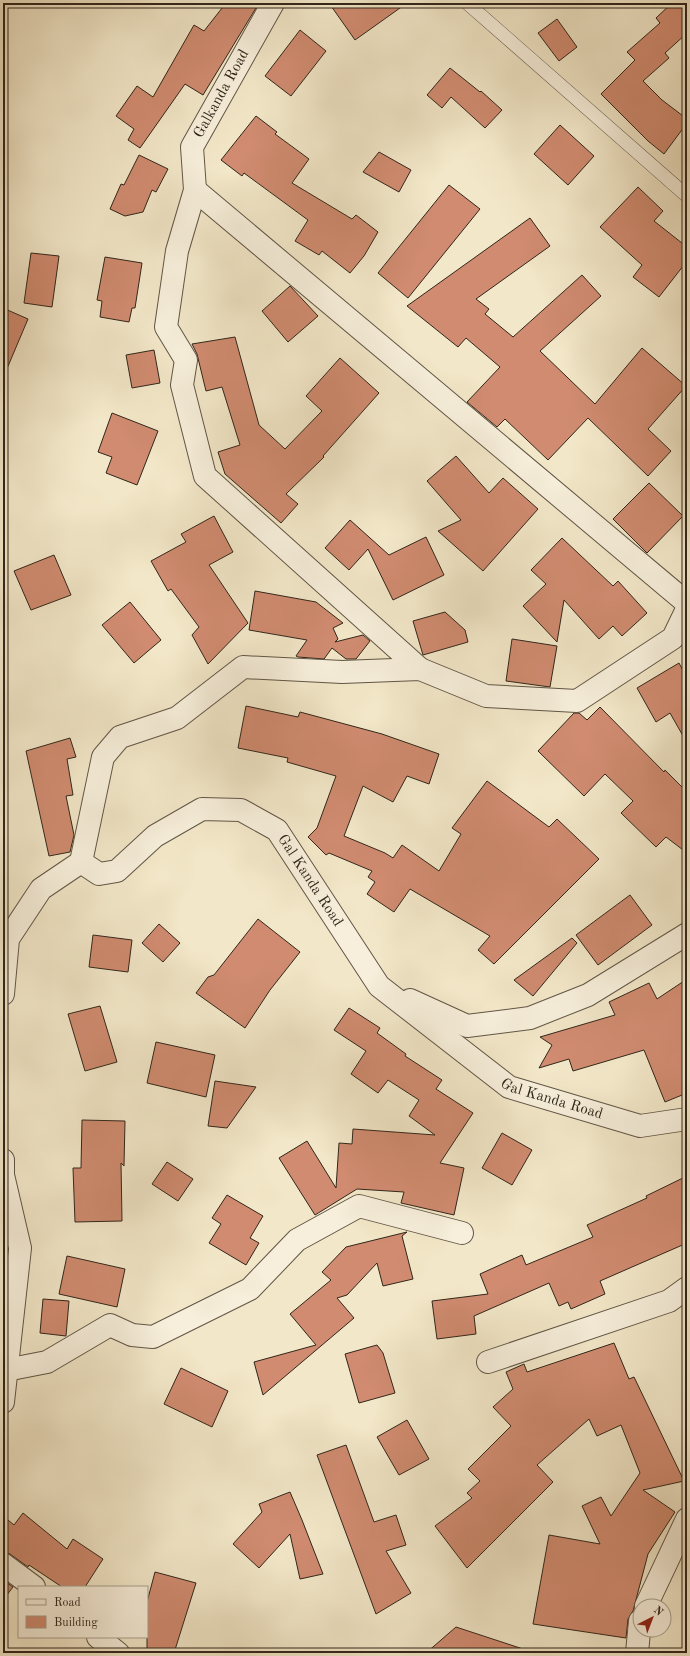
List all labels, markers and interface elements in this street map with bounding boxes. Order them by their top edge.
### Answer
street label: Galkanda Road [192,47,253,141]
street label: Gal Kanda Road [275,832,345,929]
street label: Gal Kanda Road [497,1076,605,1122]
legend [18,1586,148,1638]
text: Road [54,1597,81,1609]
north arrow [632,1598,672,1638]
text: N [651,1605,665,1619]
text: Building [54,1617,98,1629]

